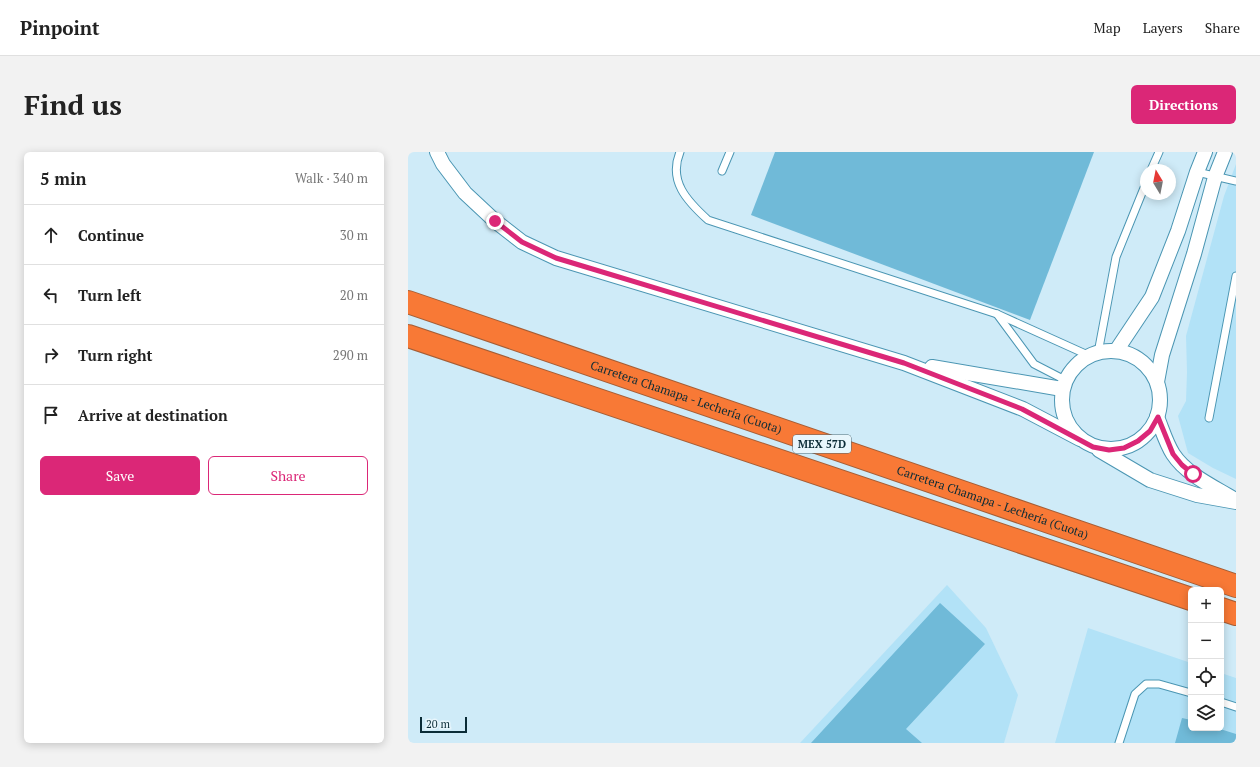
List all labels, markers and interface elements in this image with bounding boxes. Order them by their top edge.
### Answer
text: Pinpoint [20,15,100,40]
text: Map [1094,18,1121,37]
text: Layers [1143,18,1183,37]
text: Share [1205,18,1240,37]
button: Directions [1131,85,1236,124]
text: Find us [24,86,122,123]
north arrow [1140,164,1176,200]
text: 5 min [40,167,87,190]
text: Walk · 340 m [295,169,368,187]
route end [486,212,504,230]
icon: ahead [40,224,62,246]
text: Continue [78,225,144,245]
text: 30 m [340,226,368,244]
icon: left [40,284,62,306]
text: Turn left [78,285,142,305]
text: 20 m [340,286,368,304]
icon: right [40,344,62,366]
text: Turn right [78,345,153,365]
text: 290 m [333,346,368,364]
street label: Carretera Chamapa - Lechería (Cuota) [588,357,784,437]
icon: arrive [40,404,62,426]
text: Arrive at destination [78,405,228,425]
road number: MEX 57D [793,435,851,453]
button: Save [40,456,200,495]
button: Share [208,456,368,495]
street label: Carretera Chamapa - Lechería (Cuota) [895,462,1091,542]
route start [1184,465,1202,483]
map controls [1188,587,1224,731]
button: + [1188,587,1224,623]
button: − [1188,623,1224,659]
button: locate [1188,659,1224,695]
button: layers [1188,695,1224,731]
scale bar [420,715,467,734]
text: 20 m [426,717,450,731]

